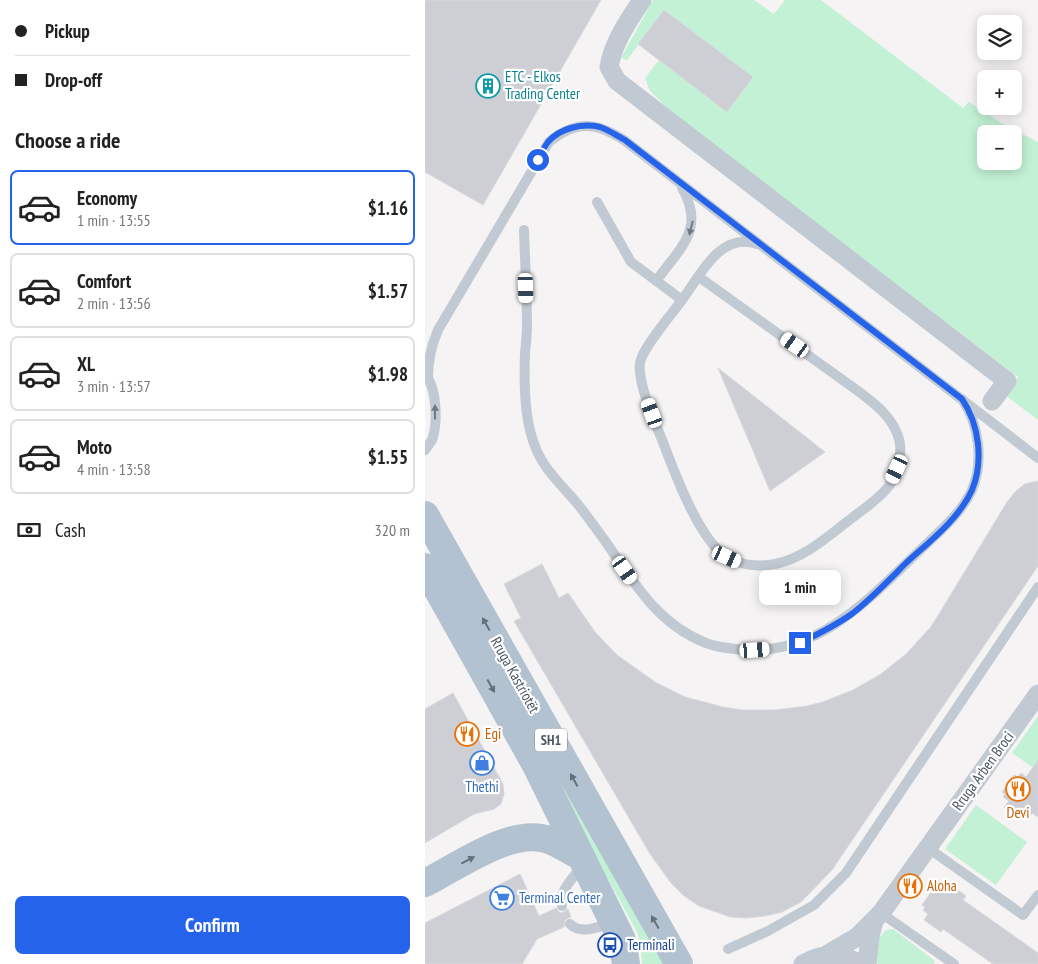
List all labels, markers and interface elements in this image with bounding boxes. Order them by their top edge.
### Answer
map controls [977,15,1022,170]
button: layers [977,15,1022,60]
text: Pickup [45,19,90,43]
place label: ETC - Elkos Trading Center [505,67,581,103]
text: Drop-off [45,68,102,92]
button: + [977,70,1022,115]
building icon: ETC - Elkos Trading Center [475,73,501,99]
button: − [977,125,1022,170]
text: Choose a ride [15,126,120,154]
route start [527,149,549,171]
icon: car [17,185,62,230]
text: Economy [77,186,137,210]
text: $1.16 [368,196,408,220]
text: 1 min · 13:55 [77,210,151,230]
one-way arrow [686,221,694,236]
icon: car [17,268,62,313]
text: Comfort [77,269,131,293]
car [517,273,534,303]
text: $1.57 [368,279,408,303]
text: 2 min · 13:56 [77,293,151,313]
car [778,330,811,360]
icon: car [17,351,62,396]
text: XL [77,352,95,376]
text: $1.98 [368,362,408,386]
text: 3 min · 13:57 [77,376,151,396]
car [639,396,664,430]
one-way arrow [431,404,439,420]
icon: car [17,434,62,479]
text: Moto [77,435,112,459]
text: $1.55 [368,445,408,469]
car [883,452,910,486]
text: 4 min · 13:58 [77,459,151,479]
icon: cash [15,516,43,544]
text: Cash [55,518,86,542]
text: 320 m [375,520,410,540]
car [710,544,743,570]
car [610,553,639,587]
callout: 1 min [759,570,841,606]
text: 1 min [784,577,816,597]
one-way arrow [482,616,490,631]
route end [789,632,811,654]
street label: Rruga Kastriotët [487,633,544,716]
car [739,641,770,659]
one-way arrow [487,679,496,692]
restaurant icon: Egi [454,721,480,747]
place label: Egi [485,724,501,743]
street label: Rruga Arben Broci [948,727,1018,814]
road number: SH1 [535,728,567,752]
shop icon: Thethi [469,750,495,776]
one-way arrow [570,773,578,788]
restaurant icon: Devi [1005,776,1031,802]
place label: Thethi [465,777,499,796]
place label: Devi [1007,803,1029,822]
one-way arrow [461,856,475,864]
restaurant icon: Aloha [897,873,923,899]
place label: Aloha [927,876,957,895]
supermarket icon: Terminal Center [489,885,515,911]
place label: Terminal Center [519,888,601,907]
button: Confirm [15,896,410,954]
one-way arrow [650,915,659,928]
bus stop icon: Terminali [597,932,623,958]
place label: Terminali [627,935,675,954]

